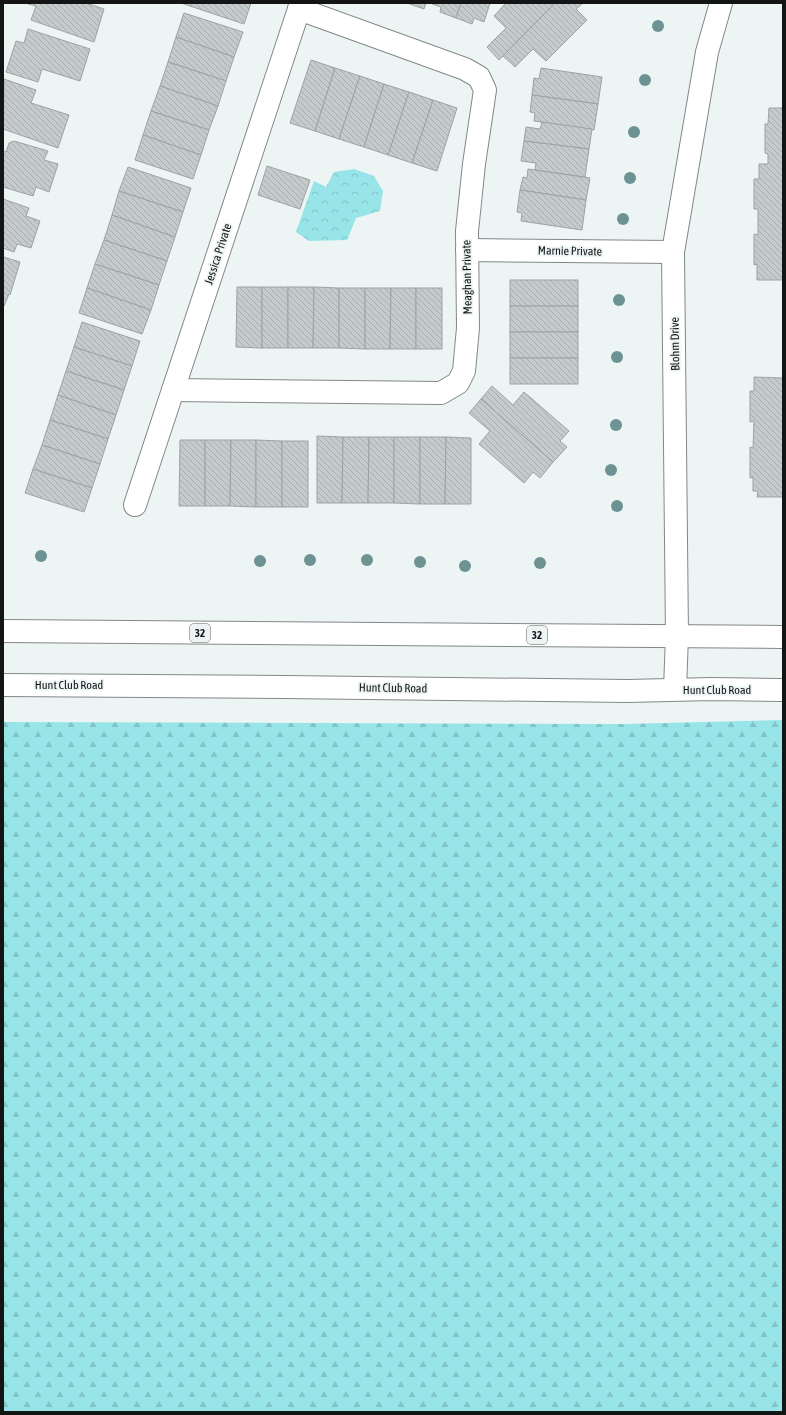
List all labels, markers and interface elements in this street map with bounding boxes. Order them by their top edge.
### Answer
street label: Jessica Private [202,222,234,286]
street label: Meaghan Private [459,240,475,314]
street label: Marnie Private [538,243,602,259]
street label: Blohm Drive [668,317,682,371]
road number: 32 [190,624,210,642]
road number: 32 [527,626,547,644]
street label: Hunt Club Road [35,678,103,692]
street label: Hunt Club Road [359,680,427,696]
street label: Hunt Club Road [683,683,751,697]

